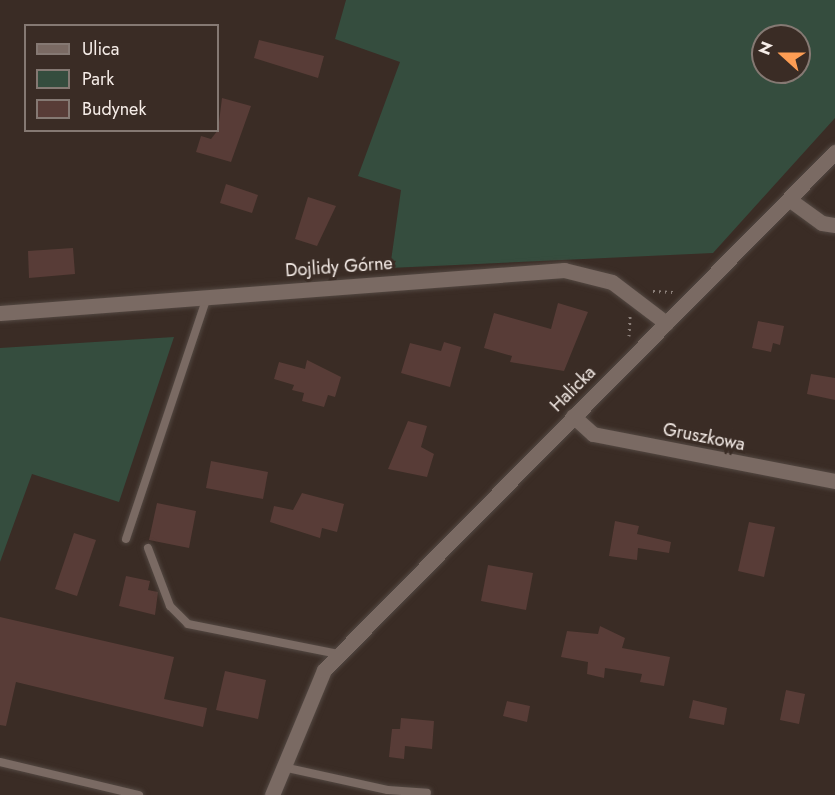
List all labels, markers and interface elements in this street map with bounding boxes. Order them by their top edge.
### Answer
legend [24,24,219,132]
north arrow [751,24,811,84]
text: Ulica [82,36,119,62]
text: N [753,38,779,58]
text: Park [82,66,114,92]
text: Budynek [82,96,146,122]
street label: Dojlidy Górne [285,252,393,282]
street label: Halicka [546,362,600,416]
street label: Gruszkowa [661,418,747,456]

